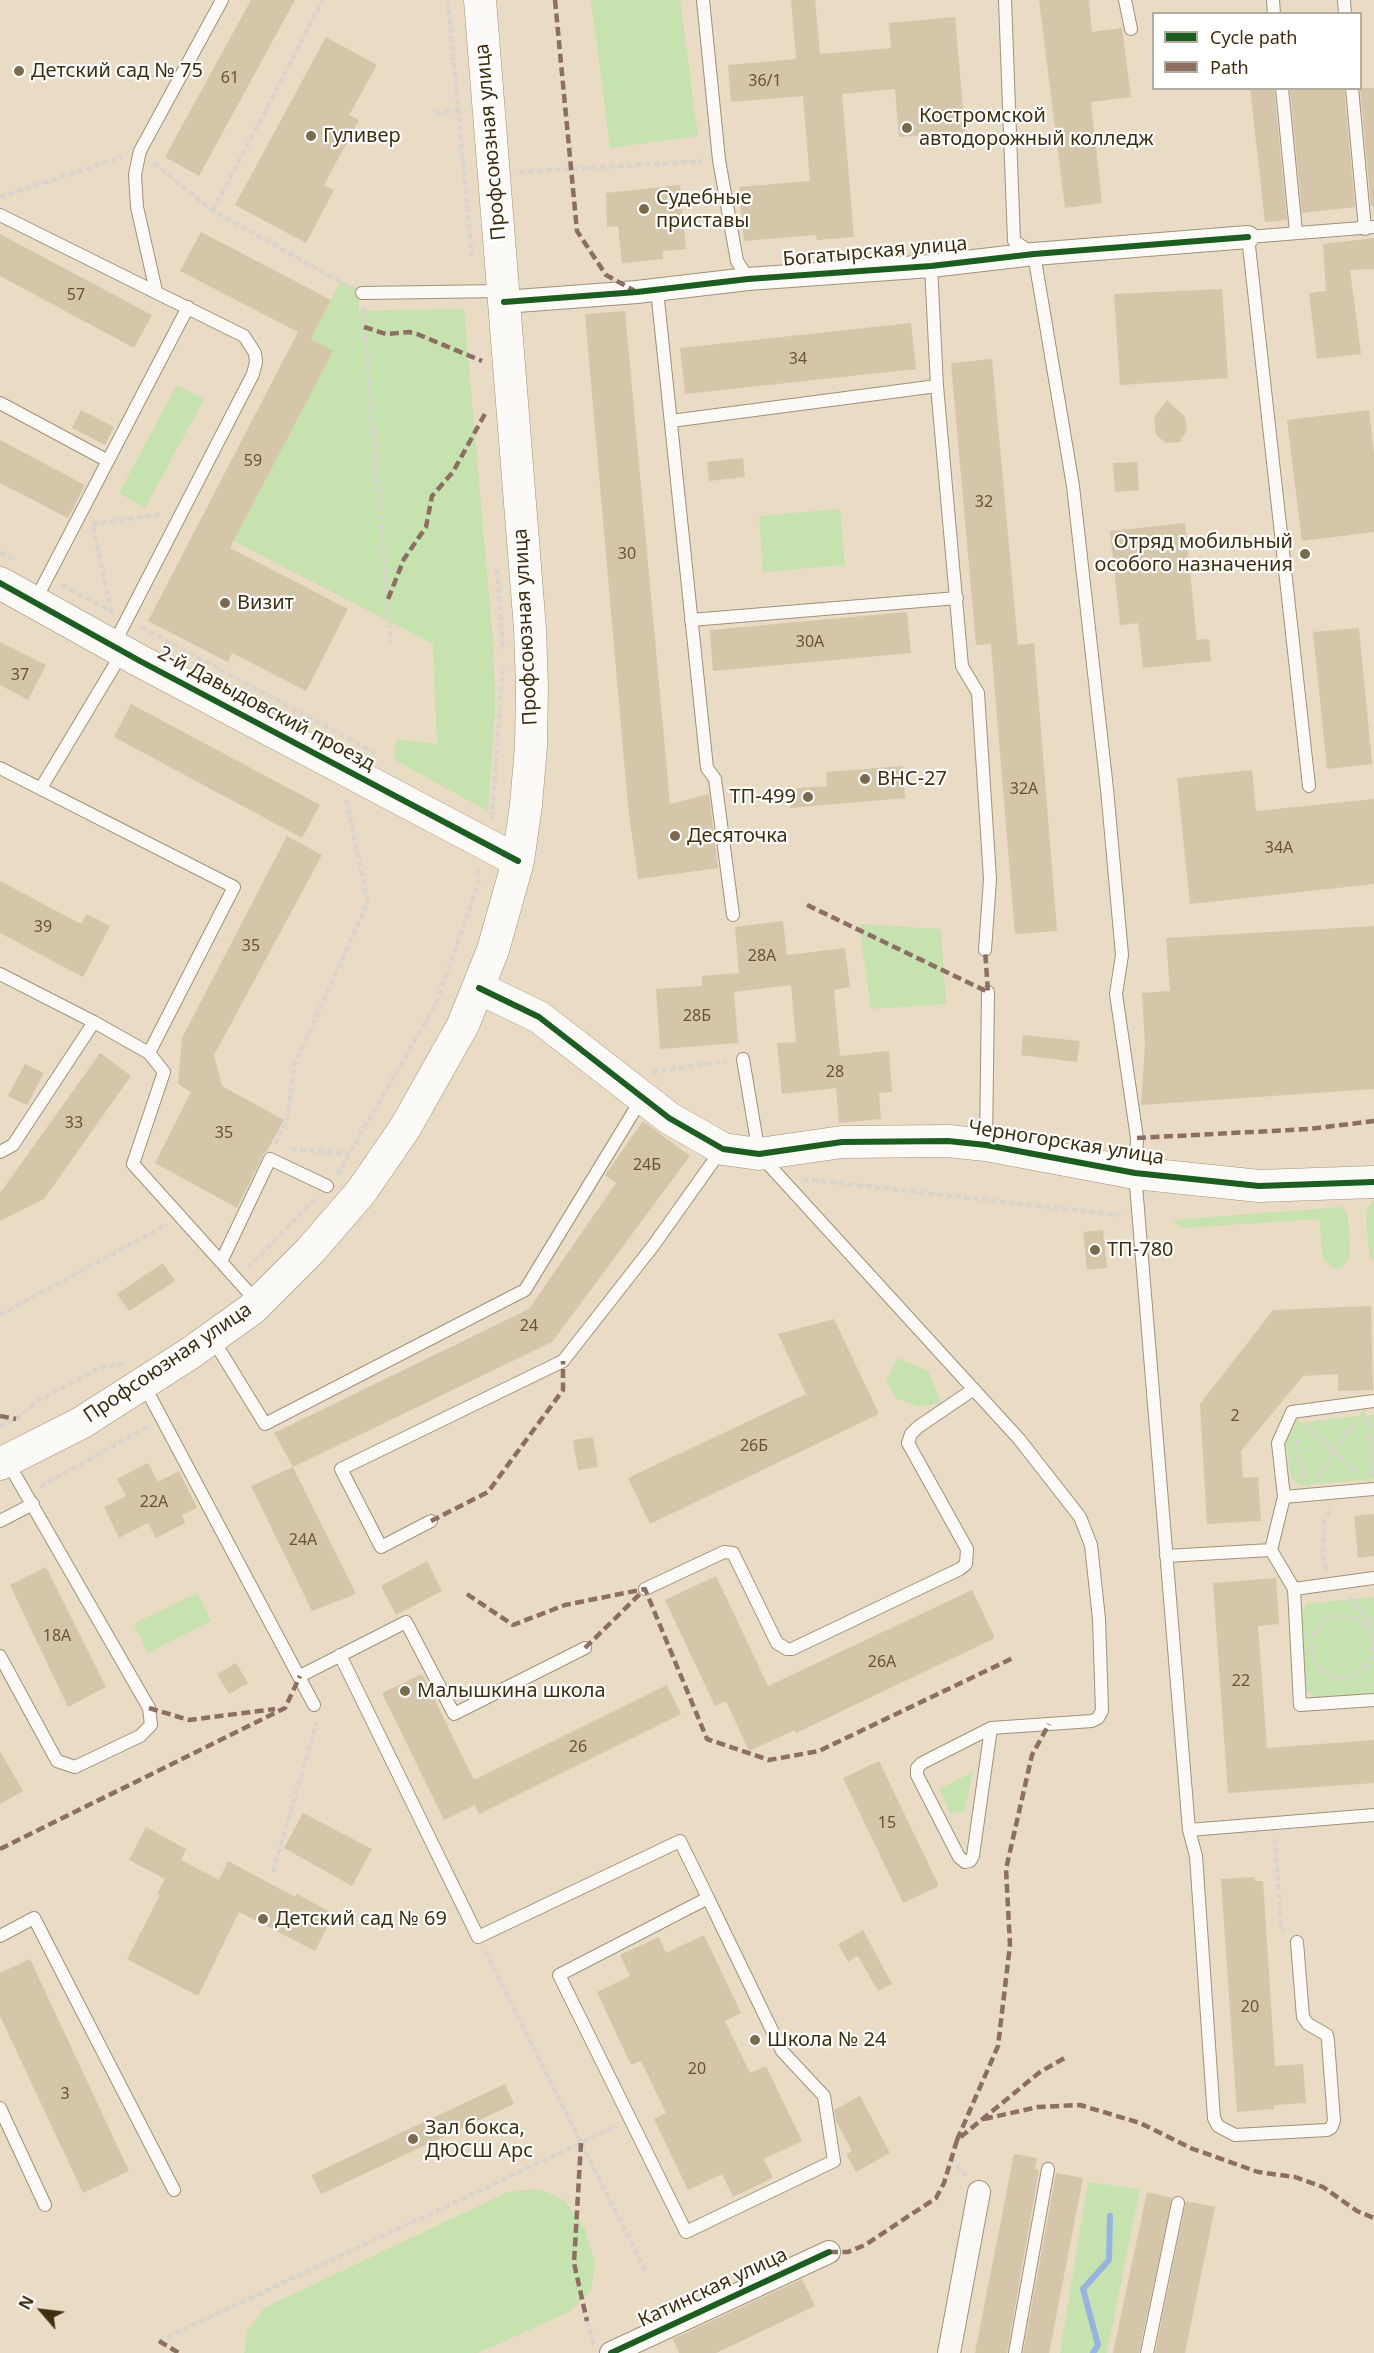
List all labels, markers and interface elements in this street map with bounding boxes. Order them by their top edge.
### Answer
legend [1152,12,1362,90]
text: Cycle path [1210,25,1297,49]
street label: Профсоюзная улица [470,43,512,241]
text: Path [1210,55,1249,79]
place label: Детский сад № 75 [31,59,203,83]
marker: Детский сад № 75 [12,64,26,78]
house number: 61 [221,68,239,88]
house number: 36/1 [748,71,782,91]
place label: Костромской автодорожный колледж [919,104,1154,151]
marker: Костромской автодорожный колледж [900,121,914,135]
place label: Гуливер [323,124,401,148]
marker: Гуливер [304,129,318,143]
place label: Судебные приставы [656,186,752,233]
marker: Судебные приставы [637,202,651,216]
street label: Богатырская улица [782,232,968,272]
house number: 57 [67,285,85,305]
house number: 34 [789,349,807,369]
house number: 59 [244,451,262,471]
house number: 32 [975,492,993,512]
street label: Профсоюзная улица [509,528,543,726]
place label: Отряд мобильный особого назначения [1095,530,1293,577]
house number: 30 [618,544,636,564]
marker: Отряд мобильный особого назначения [1298,547,1312,561]
place label: Визит [237,591,294,615]
marker: Визит [218,596,232,610]
house number: 30А [796,632,824,652]
street label: 2-й Давыдовский проезд [153,641,379,777]
house number: 37 [11,665,29,685]
place label: ВНС-27 [877,767,947,791]
marker: ВНС-27 [858,772,872,786]
house number: 32А [1010,779,1038,799]
place label: ТП-499 [729,785,796,809]
marker: ТП-499 [801,790,815,804]
place label: Десяточка [687,824,788,848]
marker: Десяточка [668,829,682,843]
house number: 34А [1265,838,1293,858]
house number: 39 [34,917,52,937]
house number: 35 [242,936,260,956]
house number: 28А [748,946,776,966]
house number: 28Б [683,1006,711,1026]
house number: 28 [826,1062,844,1082]
house number: 33 [65,1113,83,1133]
street label: Черногорская улица [966,1116,1166,1170]
house number: 35 [215,1123,233,1143]
house number: 24Б [633,1155,661,1175]
place label: ТП-780 [1107,1238,1174,1262]
marker: ТП-780 [1088,1243,1102,1257]
street label: Профсоюзная улица [79,1298,257,1428]
house number: 24 [520,1316,538,1336]
house number: 2 [1230,1406,1240,1426]
house number: 26Б [740,1436,768,1456]
house number: 22А [140,1492,168,1512]
house number: 24А [289,1530,317,1550]
house number: 18А [43,1626,71,1646]
house number: 26А [868,1652,896,1672]
house number: 22 [1232,1671,1250,1691]
place label: Малышкина школа [417,1679,606,1703]
marker: Малышкина школа [398,1684,412,1698]
house number: 26 [569,1737,587,1757]
house number: 15 [878,1813,896,1833]
place label: Детский сад № 69 [275,1907,447,1931]
marker: Детский сад № 69 [256,1912,270,1926]
house number: 20 [1241,1997,1259,2017]
place label: Школа № 24 [767,2028,886,2052]
marker: Школа № 24 [748,2033,762,2047]
house number: 20 [688,2059,706,2079]
house number: 3 [60,2084,70,2104]
place label: Зал бокса, ДЮСШ Арс [425,2116,533,2163]
marker: Зал бокса, ДЮСШ Арс [406,2132,420,2146]
street label: Катинская улица [635,2243,791,2333]
north arrow [12,2281,72,2341]
text: N [13,2292,39,2313]

